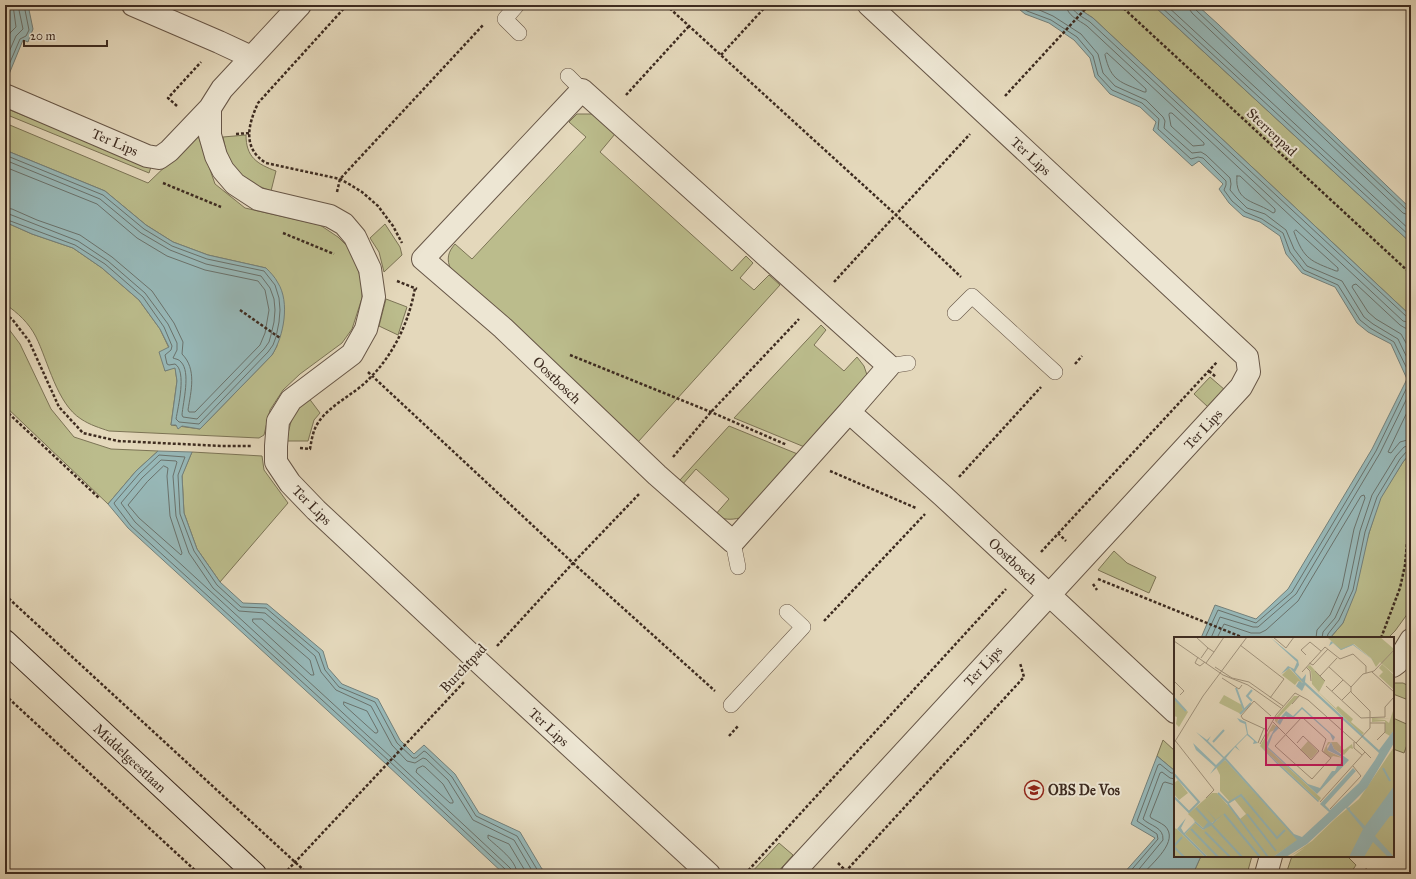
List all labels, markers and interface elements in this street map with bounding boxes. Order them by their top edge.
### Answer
scale bar [24,22,107,48]
text: 20 m [30,29,56,43]
street label: Sterrenpad [1243,105,1300,160]
street label: Ter Lips [89,125,141,160]
street label: Ter Lips [1007,133,1054,179]
street label: Oostbosch [529,353,585,408]
street label: Ter Lips [1180,406,1226,453]
street label: Ter Lips [288,482,335,529]
street label: Oostbosch [985,534,1041,588]
inset map [1174,637,1394,857]
street label: Burchtpad [437,640,490,696]
street label: Ter Lips [960,643,1006,690]
street label: Ter Lips [525,704,572,750]
street label: Middelgeestlaan [90,720,170,797]
school or university icon: OBS De Vos [1023,779,1045,801]
place label: OBS De Vos [1048,782,1120,799]

